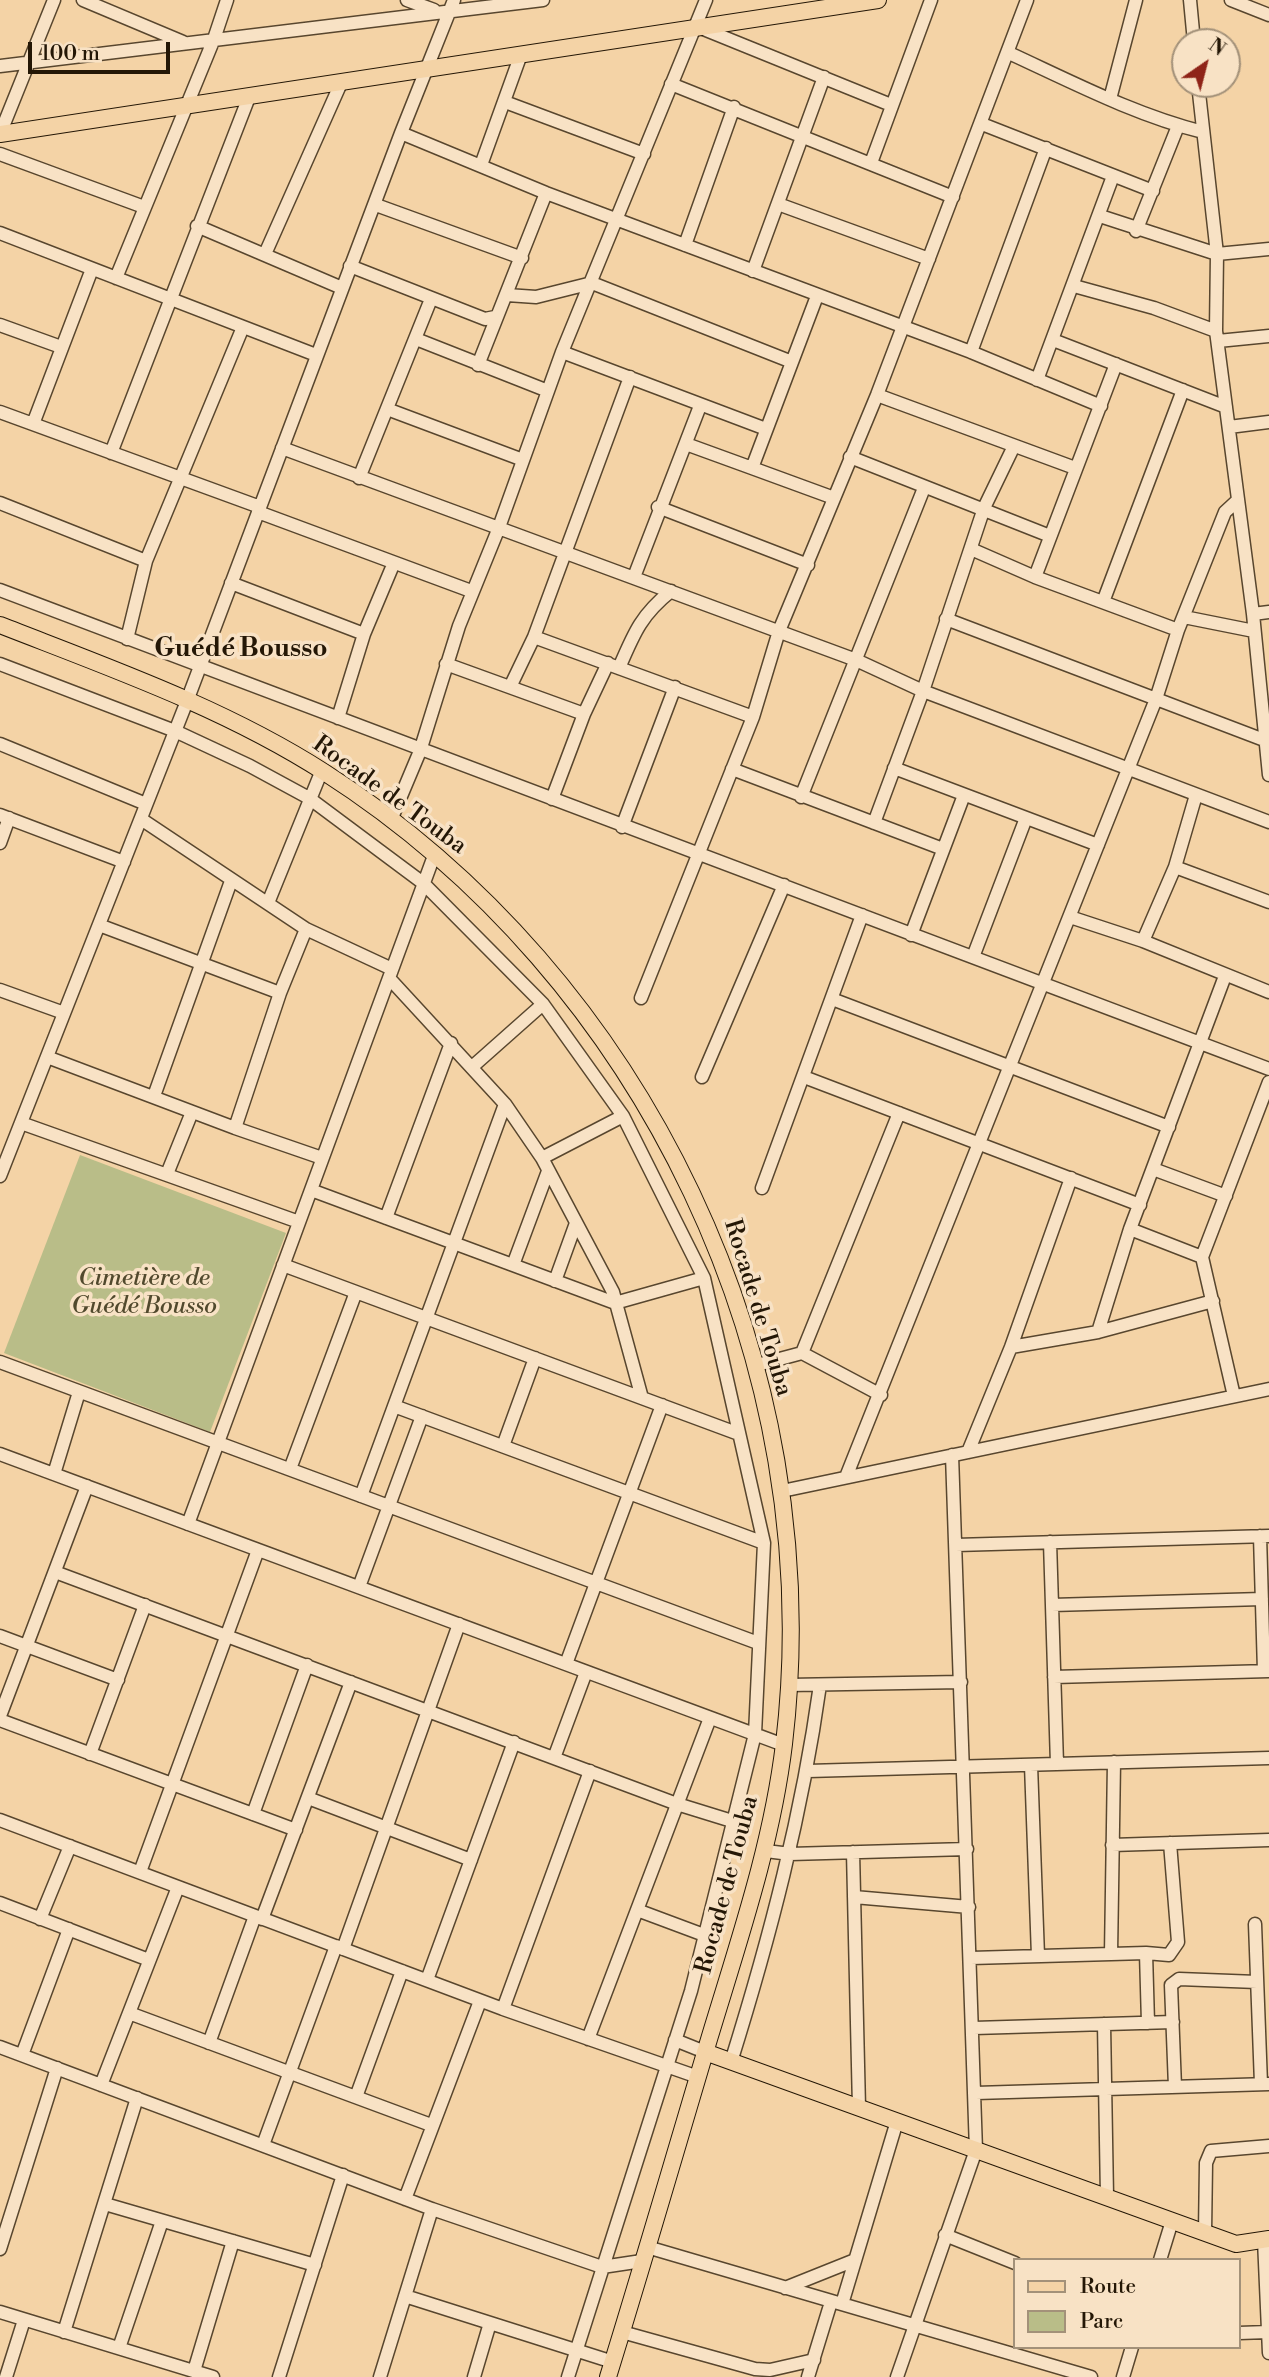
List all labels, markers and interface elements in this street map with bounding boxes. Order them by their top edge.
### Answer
scale bar [32,28,173,72]
north arrow [1171,28,1241,98]
text: N [1204,33,1230,62]
text: 100 m [41,41,100,67]
district label: Guédé Bousso [154,634,328,666]
street label: Rocade de Touba [306,730,472,862]
street label: Rocade de Touba [716,1216,798,1400]
park label: Cimetière de Guédé Bousso [71,1265,217,1321]
street label: Rocade de Touba [690,1793,766,1977]
legend [1014,2258,1241,2349]
text: Route [1080,2274,1136,2300]
text: Parc [1080,2309,1123,2335]

